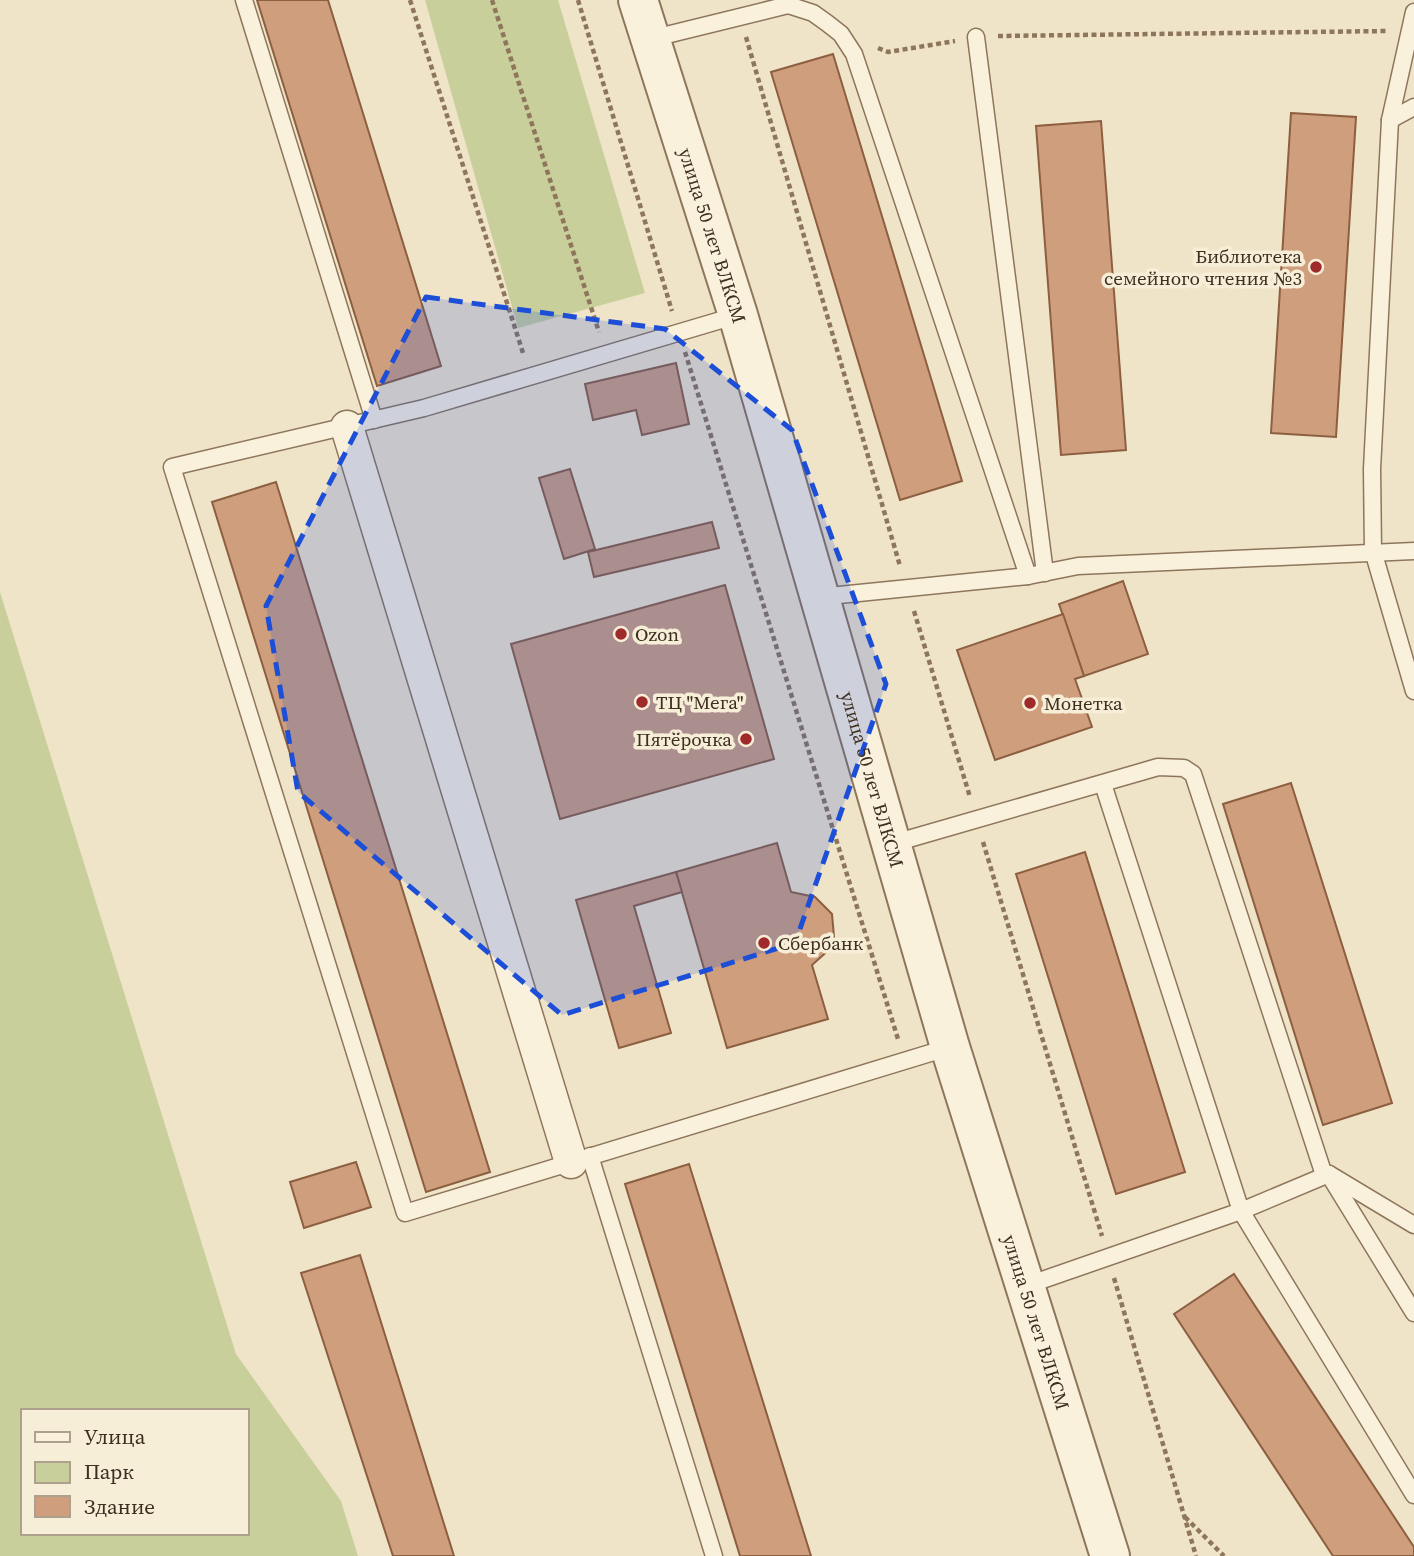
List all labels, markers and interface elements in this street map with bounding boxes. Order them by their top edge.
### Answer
street label: улица 50 лет ВЛКСМ [673,145,753,326]
place label: Библиотека семейного чтения №3 [1104,243,1302,291]
marker: Библиотека семейного чтения №3 [1308,259,1324,275]
place label: Ozon [635,621,679,647]
marker: Ozon [613,626,629,642]
street label: улица 50 лет ВЛКСМ [835,688,910,871]
place label: ТЦ "Мега" [656,689,744,715]
place label: Монетка [1044,690,1123,716]
marker: ТЦ "Мега" [634,694,650,710]
marker: Монетка [1022,695,1038,711]
place label: Пятёрочка [636,726,732,752]
marker: Пятёрочка [738,731,754,747]
place label: Сбербанк [778,930,864,956]
marker: Сбербанк [756,935,772,951]
street label: улица 50 лет ВЛКСМ [997,1231,1076,1413]
legend [21,1409,248,1535]
text: Улица [84,1422,146,1451]
text: Парк [84,1457,134,1486]
text: Здание [84,1492,155,1521]

